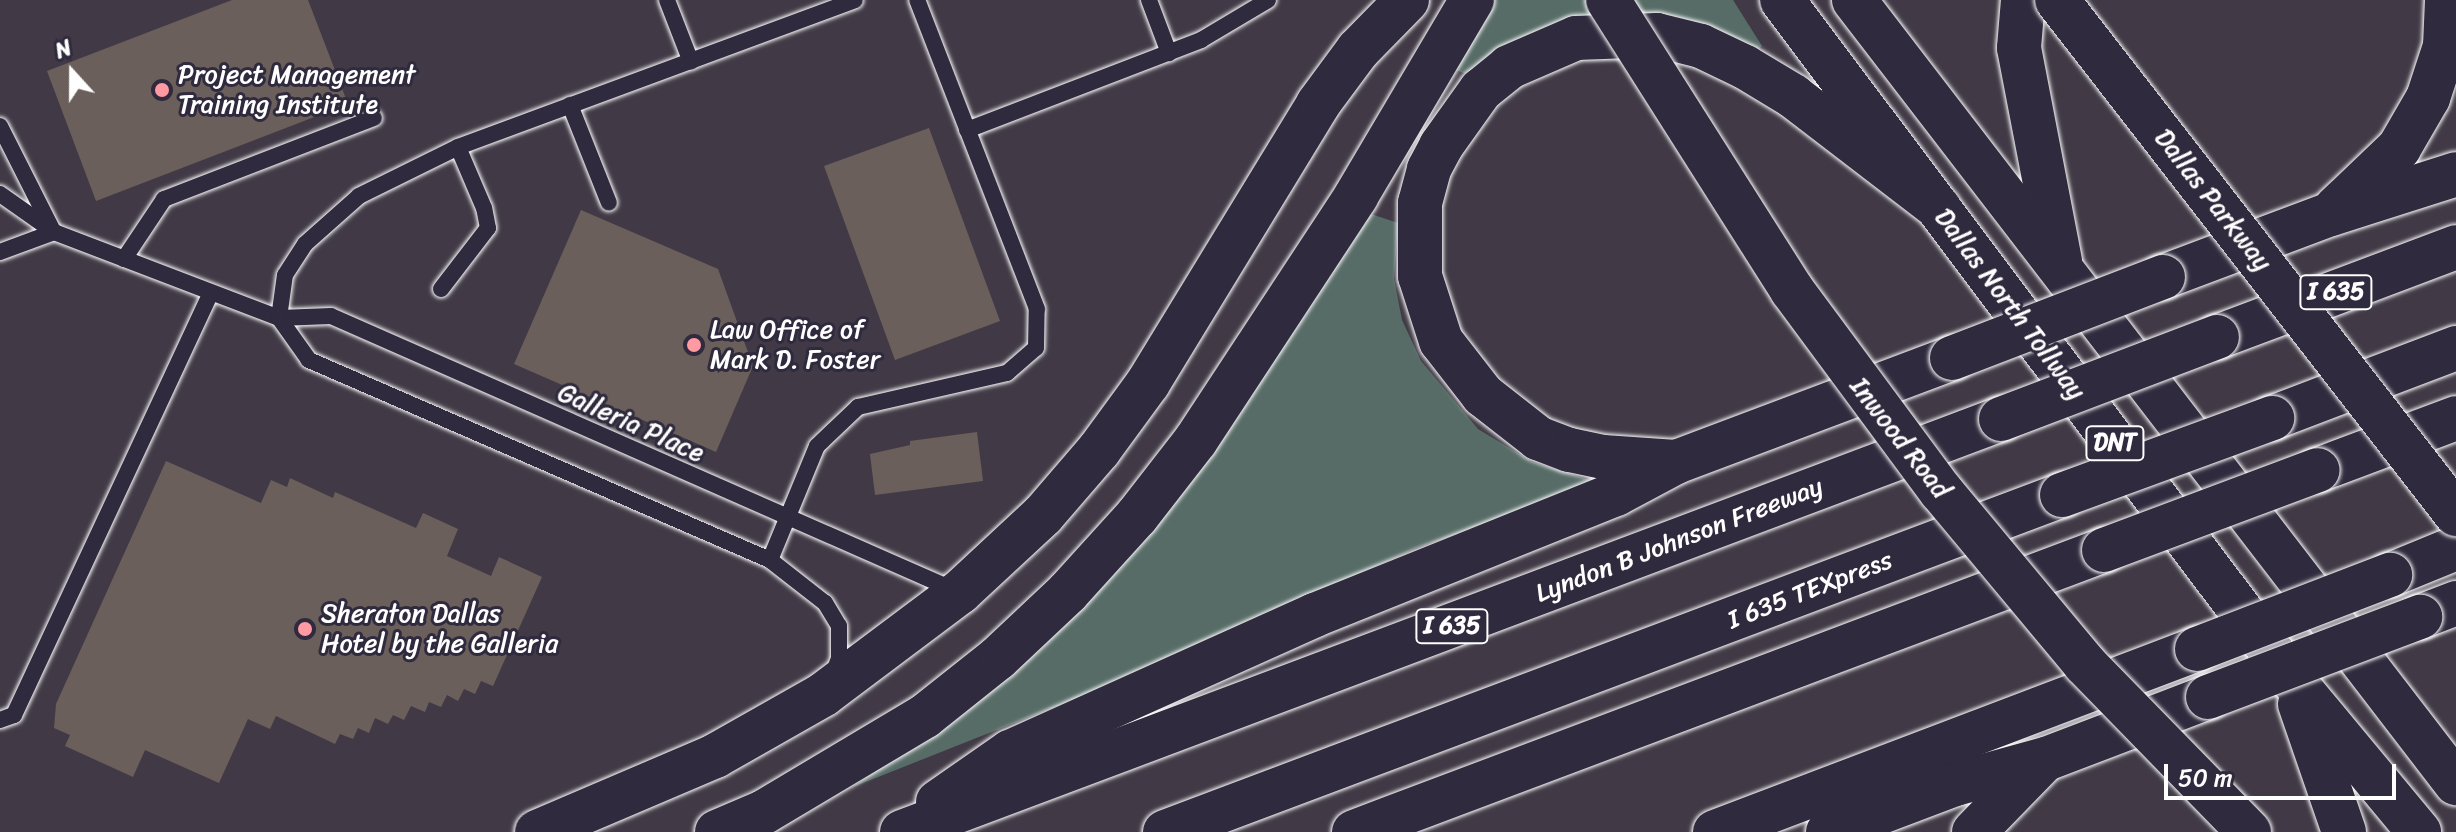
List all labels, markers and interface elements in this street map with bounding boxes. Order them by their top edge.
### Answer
text: N [49,28,77,70]
north arrow [32,32,112,112]
place label: Project Management Training Institute [178,59,416,120]
marker: Project Management Training Institute [153,81,171,99]
street label: Dallas Parkway [2148,123,2278,277]
street label: Dallas North Tollway [1928,202,2092,406]
road number: I 635 [2298,272,2374,312]
place label: Law Office of Mark D. Foster [710,314,880,376]
marker: Law Office of Mark D. Foster [685,336,703,354]
street label: Inwood Road [1843,371,1957,505]
street label: Galleria Place [553,377,709,469]
road number: DNT [2085,423,2145,463]
street label: Lyndon B Johnson Freeway [1532,471,1826,609]
street label: I 635 TEXpress [1723,544,1897,636]
place label: Sheraton Dallas Hotel by the Galleria [321,598,559,660]
road number: I 635 [1414,606,1490,646]
marker: Sheraton Dallas Hotel by the Galleria [296,620,314,638]
scale bar [2168,748,2400,798]
text: 50 m [2178,757,2233,799]

